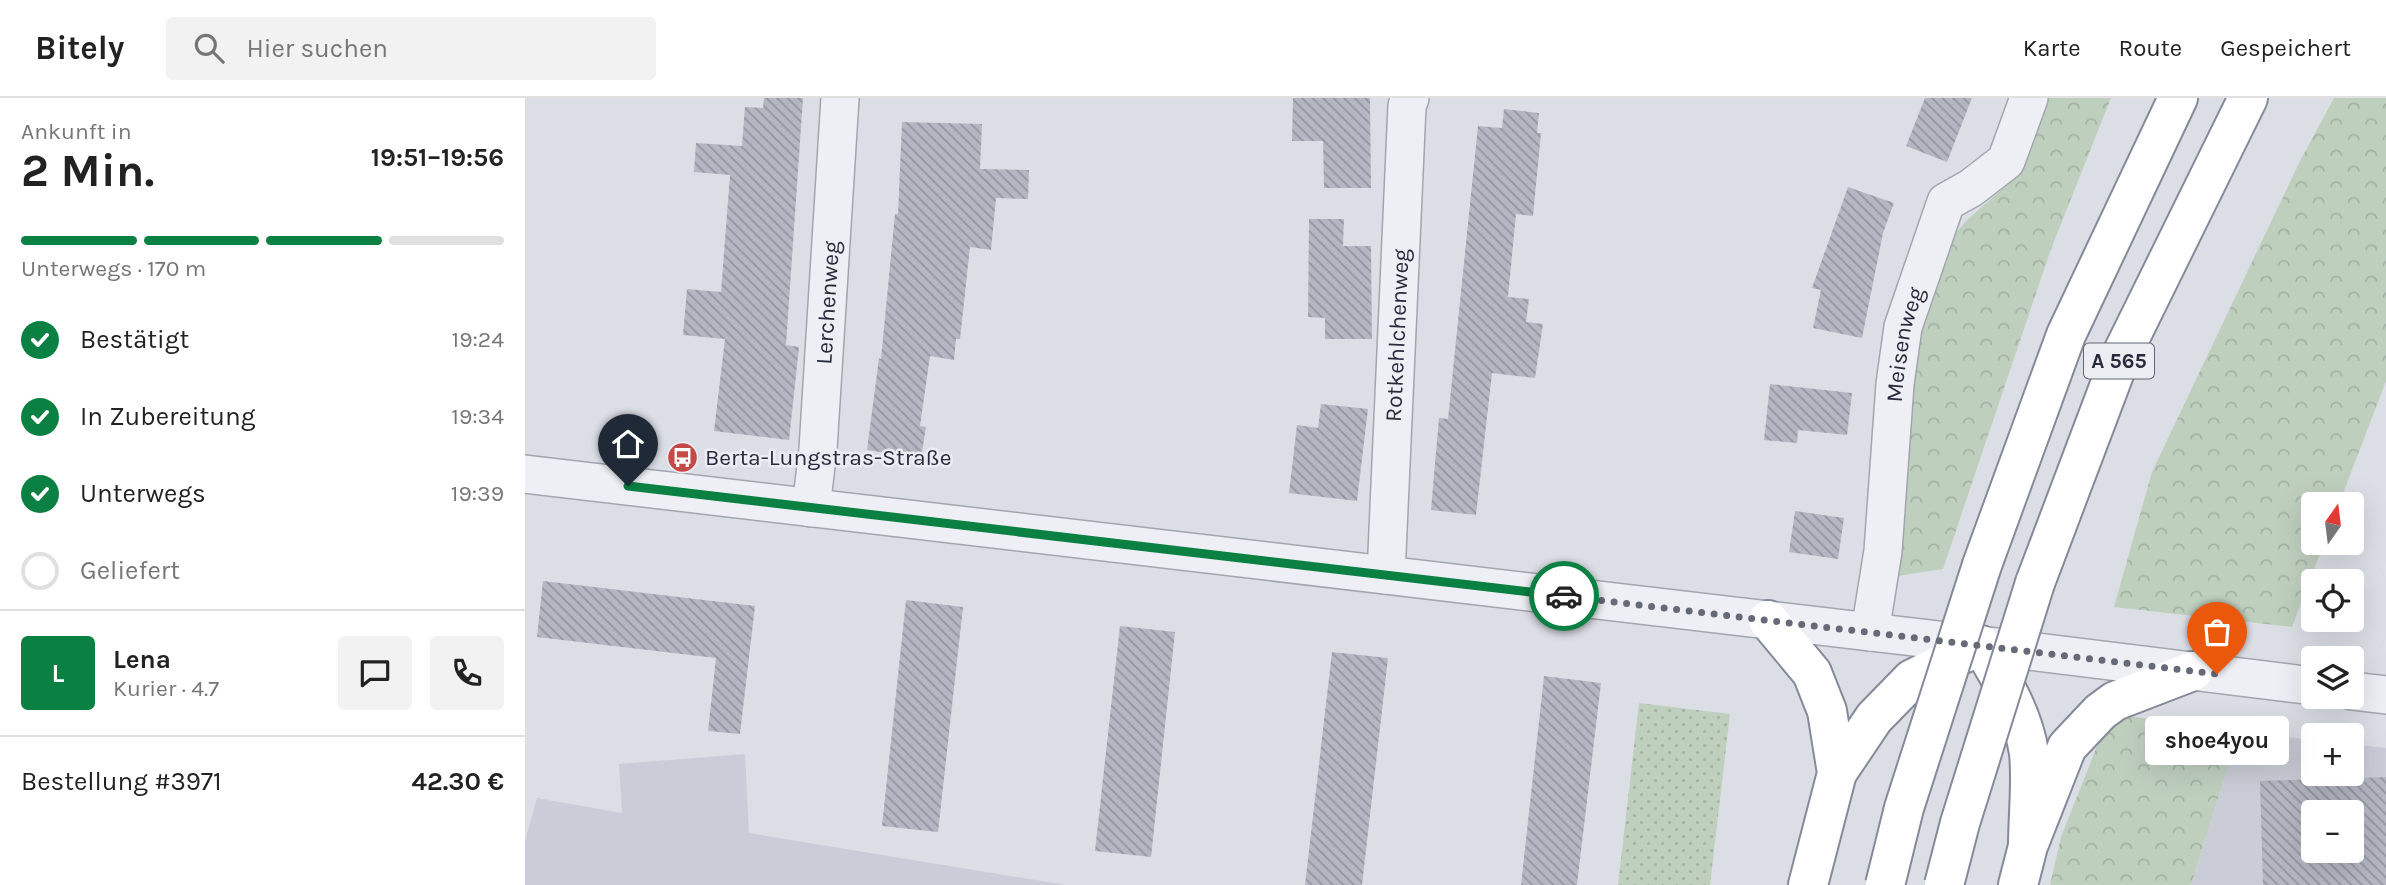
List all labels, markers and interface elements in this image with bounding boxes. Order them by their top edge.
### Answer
search box [166,17,656,80]
text: Bitely [35,29,124,67]
icon: search [190,29,228,67]
text: Hier suchen [246,33,388,64]
text: Karte [2023,34,2081,62]
text: Route [2119,34,2182,62]
text: Gespeichert [2220,34,2351,62]
text: Ankunft in [21,118,132,145]
text: 19:51–19:56 [371,142,504,173]
text: 2 Min. [21,144,154,198]
street label: Lerchenweg [810,240,845,365]
street label: Rotkehlchenweg [1379,248,1414,422]
text: Unterwegs · 170 m [21,255,206,282]
street label: Meisenweg [1880,283,1929,403]
icon: check [21,321,59,359]
text: Bestätigt [80,324,189,355]
text: 19:24 [452,326,504,353]
road number: A 565 [2084,344,2154,378]
icon: check [21,398,59,436]
text: In Zubereitung [80,401,255,432]
text: 19:34 [451,403,504,430]
pin [598,414,658,486]
icon: home [609,425,647,463]
bus stop icon: Berta-Lungstras-Straße [665,440,699,474]
place label: Berta-Lungstras-Straße [705,444,952,471]
icon: check [21,475,59,513]
text: Unterwegs [80,478,206,509]
text: 19:39 [451,480,504,507]
north arrow [2301,492,2364,555]
map controls [2301,492,2364,863]
text: Geliefert [80,555,180,586]
courier [1529,561,1599,631]
button: locate [2301,569,2364,632]
icon: car [1545,577,1583,615]
pin [2187,602,2247,674]
icon: bag [2198,613,2236,651]
button: chat [338,636,412,710]
button: phone [430,636,504,710]
text: Lena [113,644,171,675]
button: layers [2301,646,2364,709]
text: L [52,658,64,689]
text: Kurier · 4.7 [113,675,219,702]
callout: shoe4you [2145,716,2289,765]
button: + [2301,723,2364,786]
text: shoe4you [2165,727,2269,754]
text: Bestellung #3971 [21,766,222,797]
text: 42.30 € [412,766,504,797]
button: − [2301,800,2364,863]

